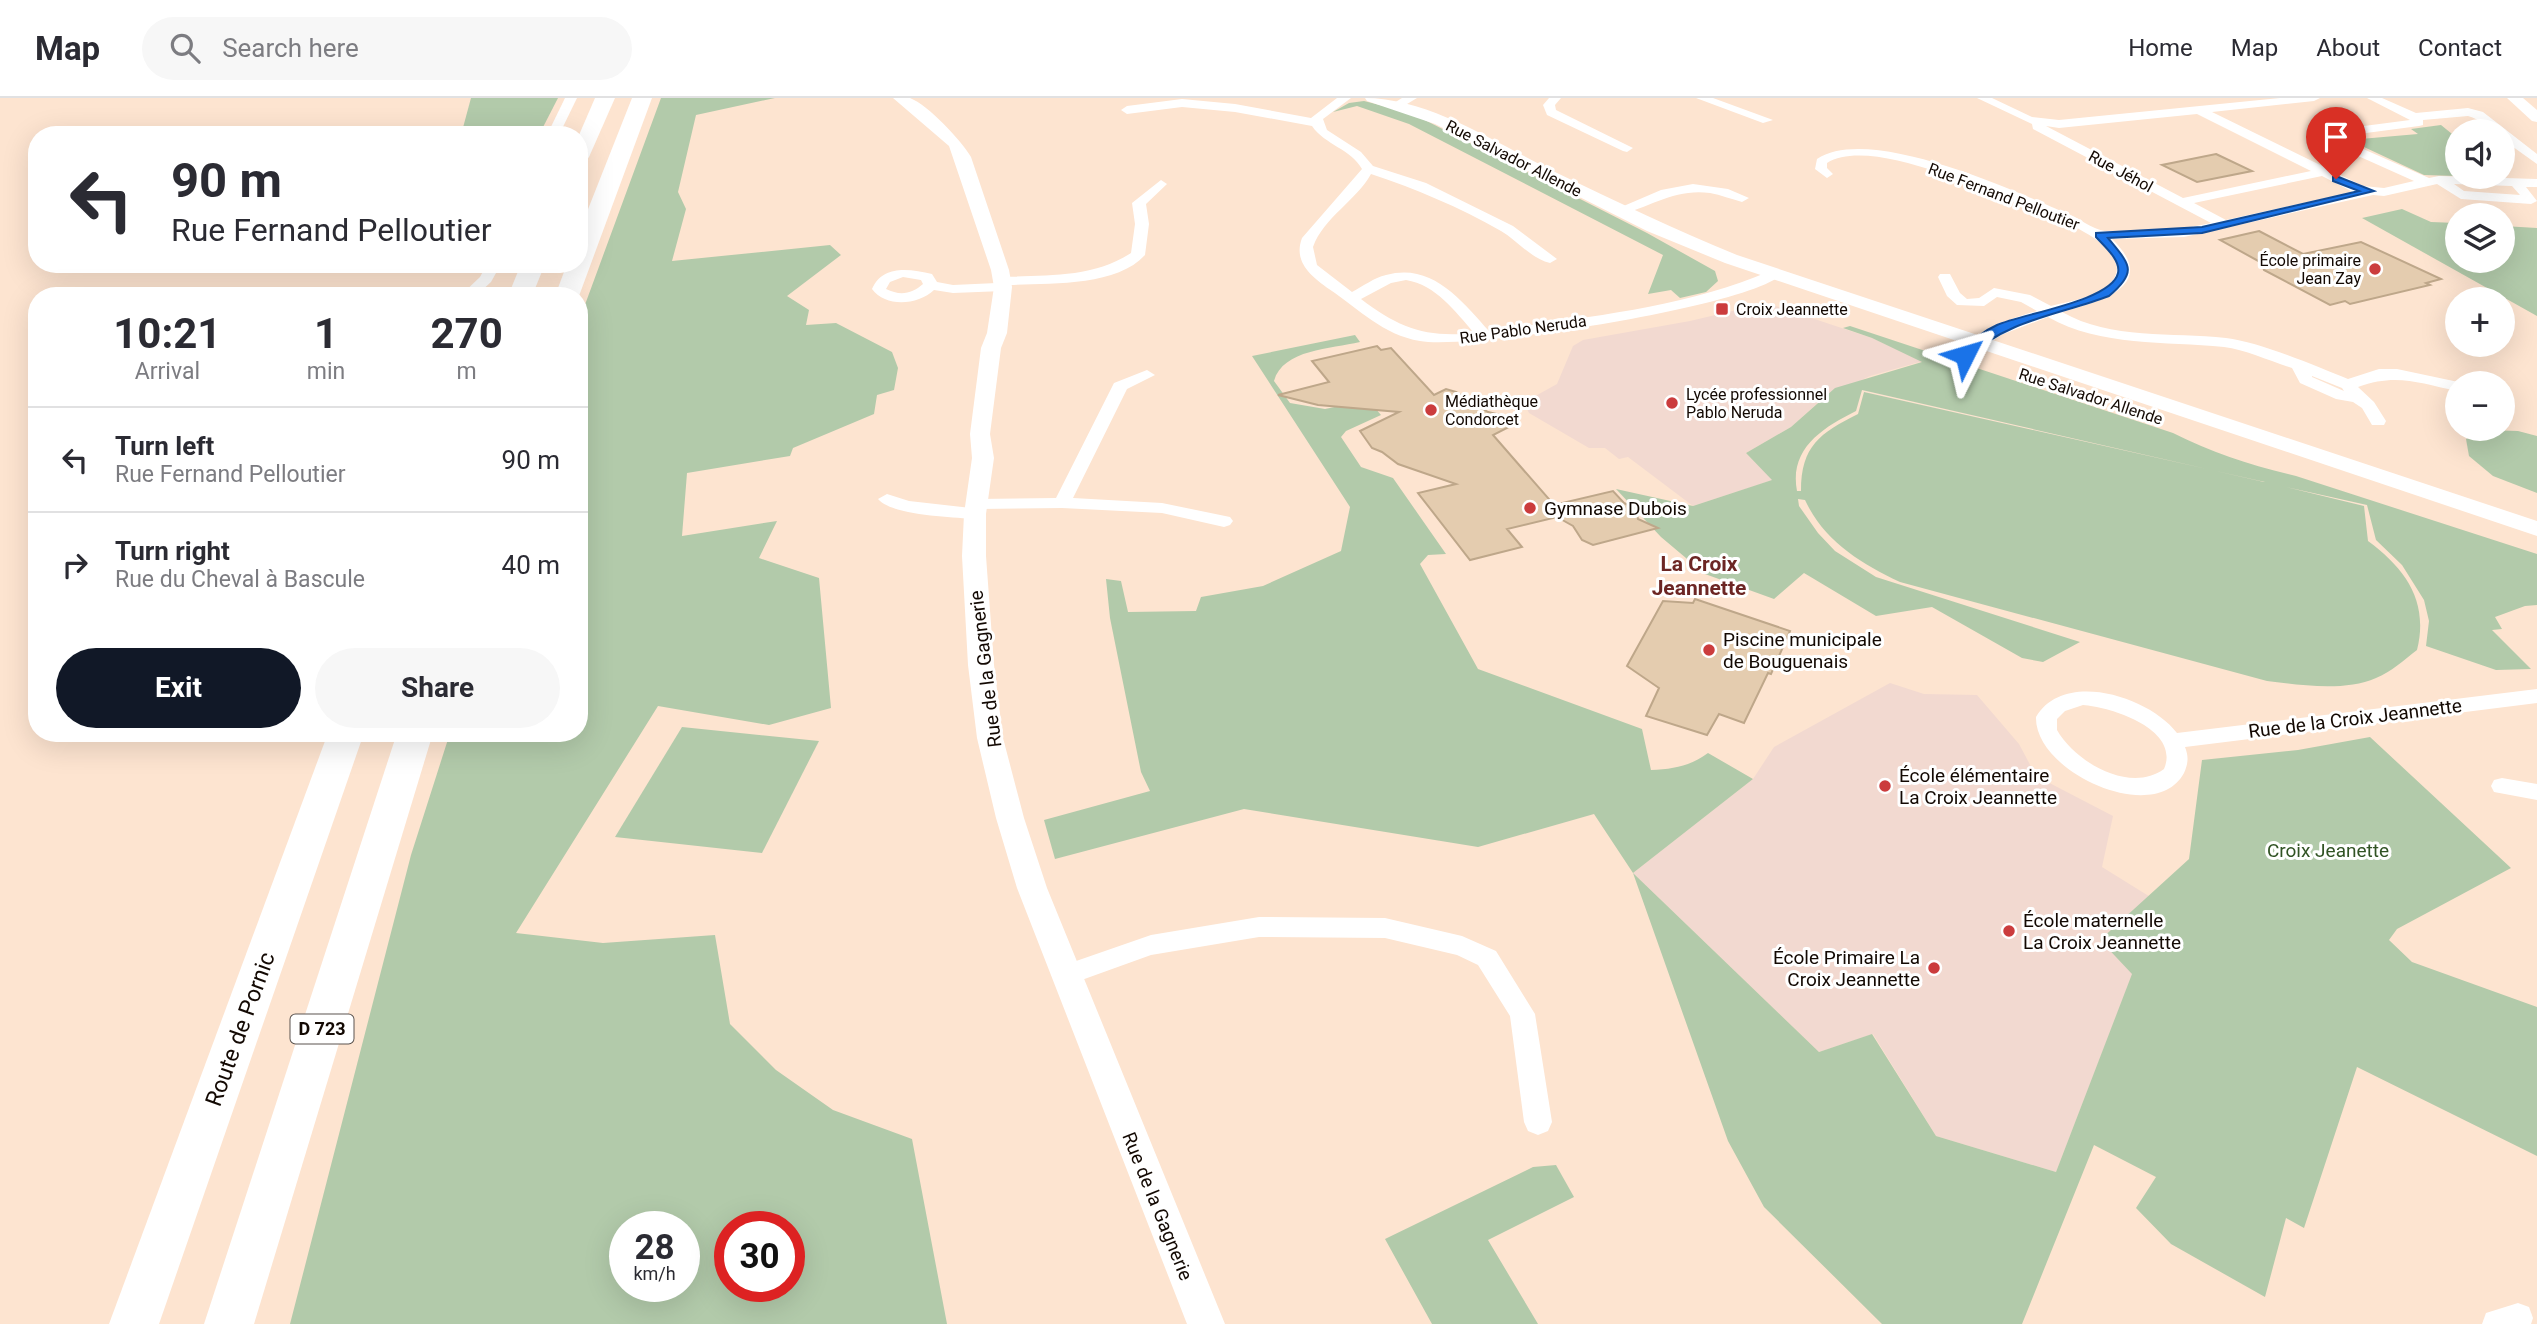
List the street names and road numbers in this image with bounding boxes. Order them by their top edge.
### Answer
street label: Rue Salvador Allende [1443,116,1585,201]
street label: Rue Jéhol [2085,147,2156,196]
street label: Rue Fernand Pelloutier [1926,159,2083,234]
street label: Rue Pablo Neruda [1459,311,1588,348]
street label: Rue Salvador Allende [2017,364,2165,429]
street label: Rue de la Gagnerie [964,589,1007,749]
street label: Rue de la Croix Jeannette [2247,694,2463,743]
street label: Route de Pornic [200,948,281,1110]
road number: D 723 [290,1014,354,1044]
street label: Rue de la Gagnerie [1117,1129,1198,1284]

